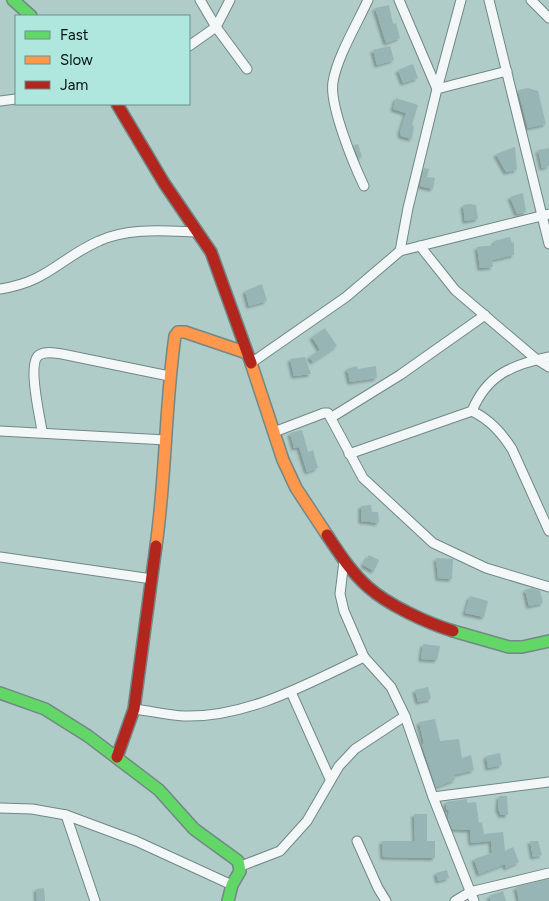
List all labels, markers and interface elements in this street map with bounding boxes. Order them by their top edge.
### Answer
legend [15,15,190,105]
text: Fast [60,26,89,44]
text: Slow [60,51,93,69]
text: Jam [60,76,88,94]

